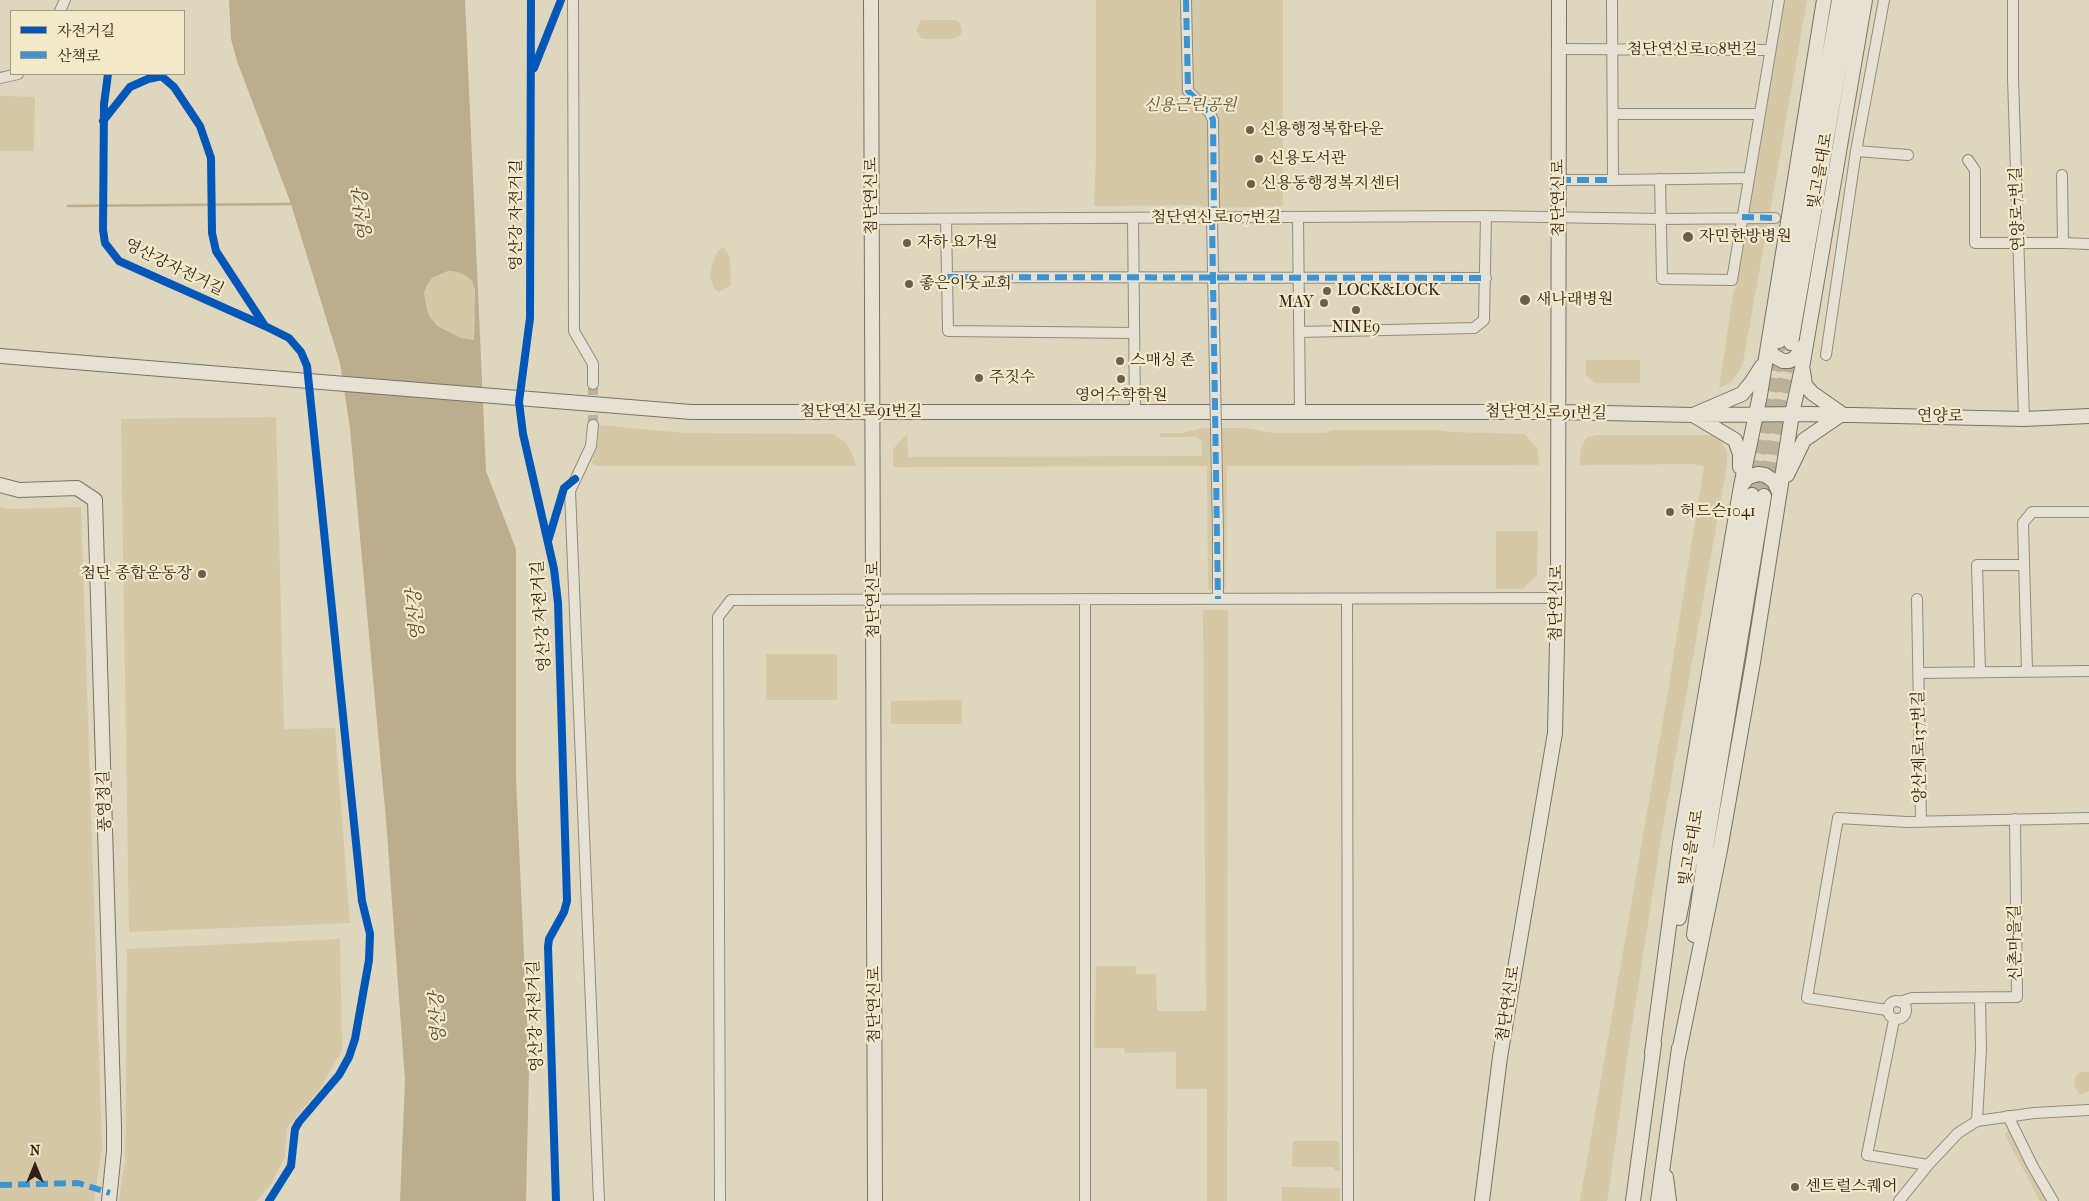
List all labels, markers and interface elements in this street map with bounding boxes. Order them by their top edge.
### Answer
legend [10,10,185,75]
text: 자전거길 [57,22,115,40]
street label: 첨단연신로108번길 [1627,40,1757,60]
text: 산책로 [57,47,100,65]
park label: 신용근린공원 [1144,96,1236,116]
place label: 신용행정복합타운 [1260,120,1384,140]
marker: 신용행정복합타운 [1244,124,1256,136]
street label: 빛고을대로 [1805,131,1837,211]
place label: 신용도서관 [1269,149,1346,169]
marker: 신용도서관 [1253,153,1265,165]
street label: 첨단연신로 [862,157,882,235]
street label: 영산강 자전거길 [507,159,527,271]
street label: 첨단연신로 [1549,159,1569,237]
street label: 연양로7번길 [2007,166,2029,252]
place label: 신용동행정복지센터 [1261,174,1400,194]
marker: 신용동행정복지센터 [1245,178,1257,190]
water label: 영산강 [351,188,377,242]
street label: 첨단연신로107번길 [1151,208,1281,228]
place label: 자민한방병원 [1699,227,1792,247]
marker: 자민한방병원 [1681,230,1695,244]
place label: 자하 요가원 [917,233,998,253]
street label: 영산강자전거길 [121,236,227,300]
marker: 자하 요가원 [901,237,913,249]
place label: 좋은이웃교회 [919,274,1012,294]
marker: 좋은이웃교회 [903,278,915,290]
place label: LOCK&LOCK [1337,281,1440,301]
marker: LOCK&LOCK [1321,285,1333,297]
place label: 새나래병원 [1536,290,1613,310]
place label: MAY [1279,293,1314,313]
marker: 새나래병원 [1518,293,1532,307]
marker: MAY [1318,297,1330,309]
marker: NINE9 [1350,304,1362,316]
place label: NINE9 [1332,318,1380,338]
place label: 스매싱 존 [1130,351,1195,371]
marker: 스매싱 존 [1114,355,1126,367]
place label: 주짓수 [989,368,1035,388]
marker: 주짓수 [973,372,985,384]
marker: 영어수학학원 [1115,373,1127,385]
place label: 영어수학학원 [1075,386,1167,406]
street label: 첨단연신로91번길 [800,402,922,422]
street label: 첨단연신로91번길 [1485,402,1607,424]
street label: 연양로 [1917,407,1963,427]
place label: 허드슨1041 [1680,502,1756,522]
marker: 허드슨1041 [1664,506,1676,518]
street label: 영산강 자전거길 [529,560,555,672]
street label: 첨단연신로 [864,561,884,639]
place label: 첨단 종합운동장 [80,564,192,584]
street label: 첨단연신로 [1547,564,1567,642]
marker: 첨단 종합운동장 [196,568,208,580]
water label: 영산강 [404,588,430,642]
street label: 양산제로137번길 [1909,690,1931,804]
street label: 풍영정길 [94,770,116,832]
street label: 빛고을대로 [1676,808,1708,888]
street label: 신촌마을길 [2006,904,2026,982]
street label: 영산강 자전거길 [524,960,548,1072]
street label: 첨단연신로 [1493,964,1525,1044]
street label: 첨단연신로 [865,966,885,1044]
water label: 영산강 [427,991,451,1045]
north arrow [10,1141,60,1191]
text: N [30,1142,40,1159]
place label: 센트럴스퀘어 [1805,1177,1898,1197]
marker: 센트럴스퀘어 [1789,1181,1801,1193]

